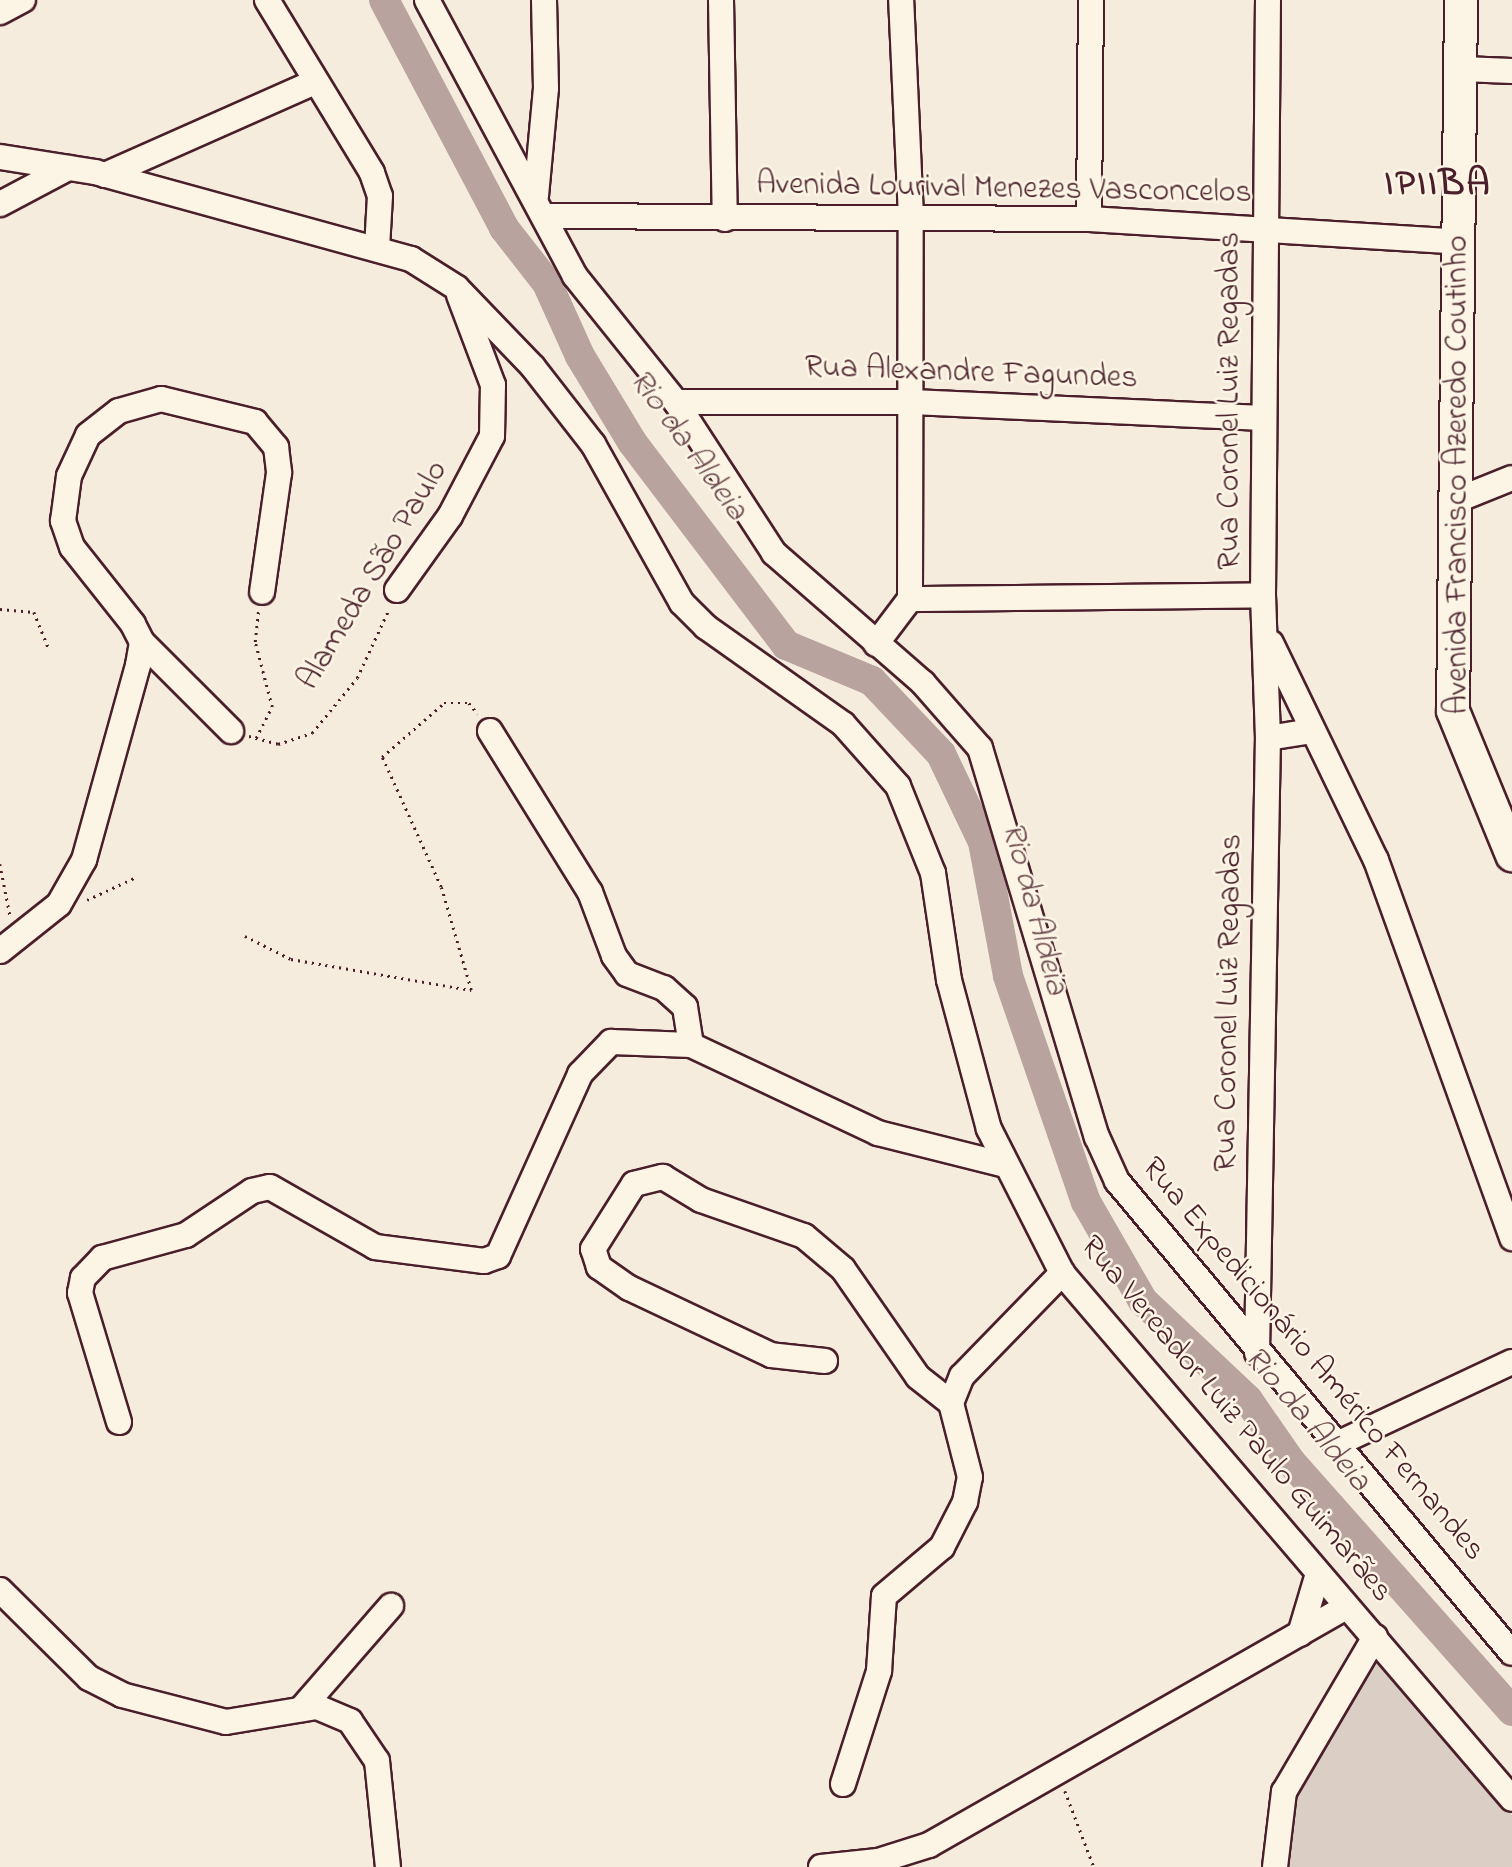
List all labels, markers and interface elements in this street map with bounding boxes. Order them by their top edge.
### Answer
district label: IPIIBA [1385,163,1491,209]
street label: Avenida Lourival Menezes Vasconcelos [756,166,1252,214]
street label: Rua Coronel Luiz Regadas [1212,232,1250,570]
street label: Avenida Francisco Azeredo Coutinho [1440,235,1478,715]
street label: Rua Alexandre Fagundes [804,349,1138,399]
water label: Rio da Aldeia [619,363,755,529]
street label: Alameda São Paulo [291,455,457,697]
water label: Rio da Aldeia [991,818,1075,1000]
street label: Rua Coronel Luiz Regadas [1208,834,1252,1172]
street label: Rua Expedicionário Américo Fernandes [1132,1150,1492,1570]
street label: Rua Vereador Luiz Paulo Guimarães [1070,1229,1400,1611]
water label: Rio da Aldeia [1234,1339,1378,1501]

